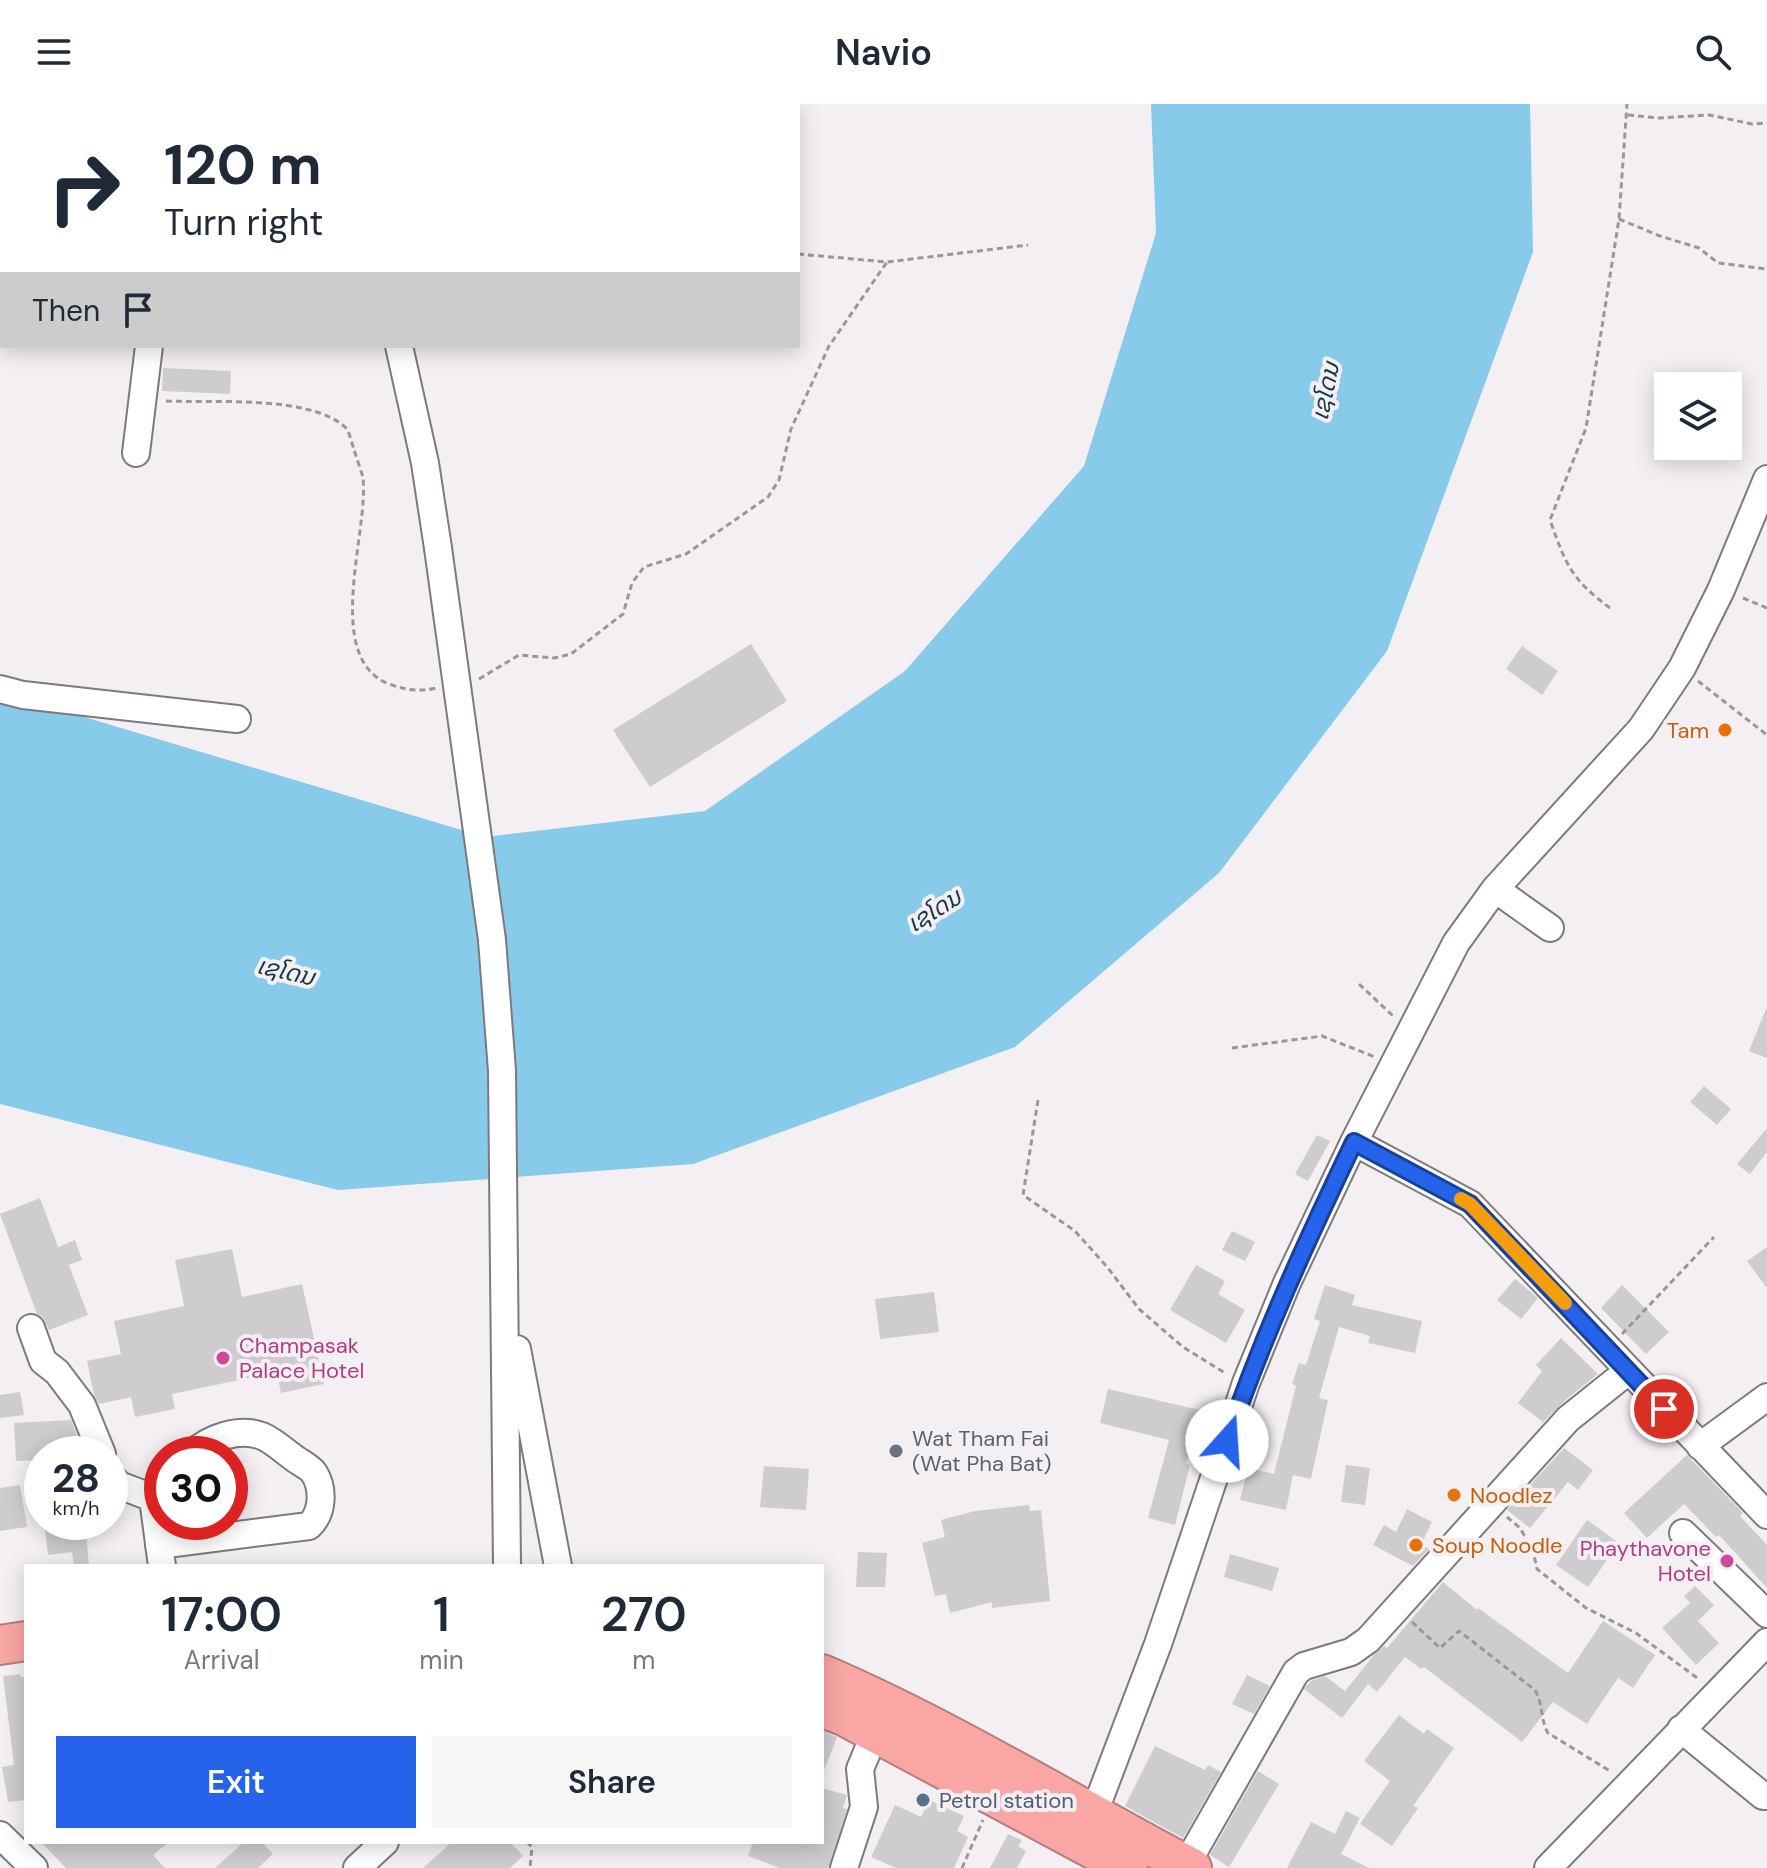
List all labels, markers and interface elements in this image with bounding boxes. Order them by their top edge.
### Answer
text: Navio [835,29,932,76]
icon: menu [32,30,76,74]
icon: search [1691,30,1735,74]
text: 120 m [164,128,322,201]
icon: right [32,136,136,240]
text: Turn right [164,199,323,246]
icon: arrive [116,288,160,332]
text: Then [32,291,100,330]
water label: ເຊໂດນ [1304,357,1347,423]
map controls [1654,372,1742,460]
button: layers [1654,372,1742,460]
place label: Tam [1667,716,1709,745]
marker: Tam [1716,721,1734,739]
water label: ເຊໂດນ [901,880,969,939]
water label: ເຊໂດນ [254,949,320,993]
place label: Champasak Palace Hotel [239,1331,364,1385]
marker: Champasak Palace Hotel [214,1349,232,1367]
pin [1630,1375,1698,1443]
icon: arrive [1642,1387,1686,1431]
position arrow [1185,1399,1269,1483]
place label: Wat Tham Fai (Wat Pha Bat) [912,1424,1052,1478]
speed limit sign: 30 [144,1436,248,1540]
marker: Wat Tham Fai (Wat Pha Bat) [887,1442,905,1460]
text: 28 [52,1452,100,1504]
place label: Noodlez [1470,1481,1553,1510]
marker: Noodlez [1445,1486,1463,1504]
text: km/h [52,1495,100,1521]
place label: Soup Noodle [1432,1531,1563,1560]
place label: Phaythavone Hotel [1580,1534,1711,1588]
marker: Soup Noodle [1407,1536,1425,1554]
marker: Phaythavone Hotel [1718,1552,1736,1570]
text: 17:00 [161,1583,282,1646]
text: 1 [433,1583,450,1646]
text: 270 [601,1583,687,1646]
text: Arrival [184,1643,259,1677]
text: min [419,1643,464,1677]
text: m [632,1643,655,1677]
button: Exit [56,1736,416,1828]
button: Share [432,1736,792,1828]
place label: Petrol station [939,1786,1074,1815]
marker: Petrol station [914,1791,932,1809]

